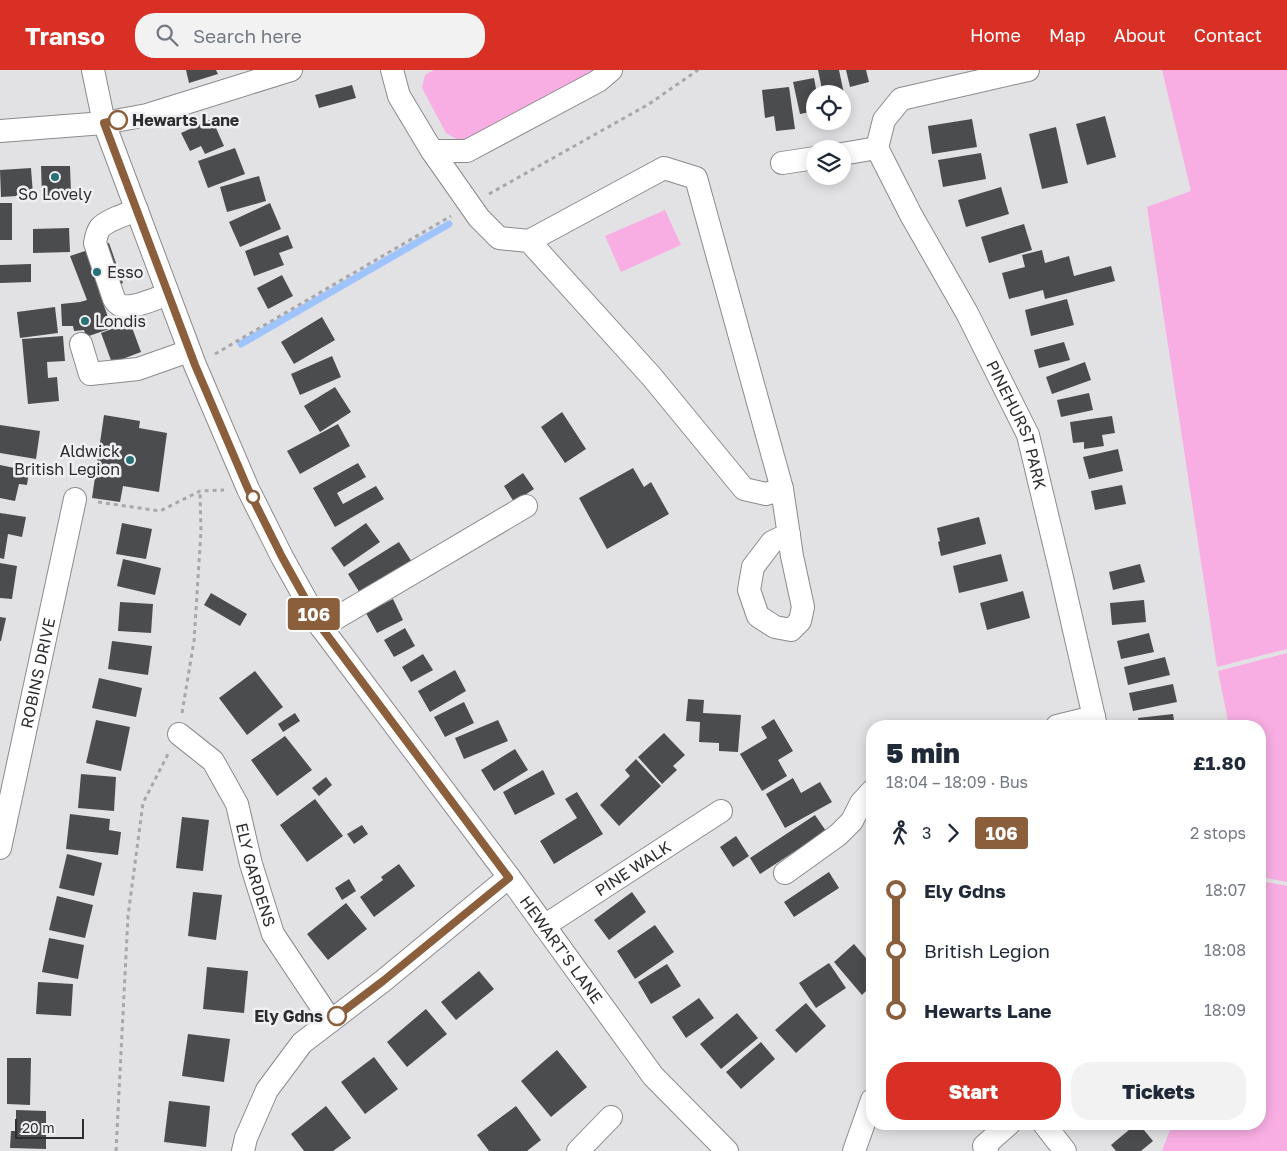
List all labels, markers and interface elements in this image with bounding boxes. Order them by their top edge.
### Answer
search box [135,13,485,58]
text: Transo [25,21,105,50]
icon: search [153,21,181,49]
text: Search here [193,24,302,47]
text: Home [970,24,1021,46]
text: Map [1049,24,1086,46]
text: About [1114,24,1166,46]
text: Contact [1194,24,1262,46]
map controls [806,85,851,185]
button: locate [806,85,851,130]
marker: Hewarts Lane [108,110,128,130]
place label: Hewarts Lane [132,110,239,130]
button: layers [806,140,851,185]
marker: So Lovely [49,171,61,183]
place label: So Lovely [18,184,92,204]
place label: Esso [107,262,143,282]
marker: Esso [91,266,103,278]
place label: Londis [95,311,146,331]
marker: Londis [79,315,91,327]
street label: PINEHURST PARK [982,357,1051,491]
place label: Aldwick British Legion [14,441,120,479]
marker: Aldwick British Legion [124,454,136,466]
unlabelled marker [246,490,260,504]
line badge: 106 [285,598,343,630]
text: 106 [298,603,330,625]
street label: ROBINS DRIVE [16,616,59,730]
text: 5 min [886,736,960,769]
text: £1.80 [1193,751,1246,774]
text: 18:04 – 18:09 · Bus [886,772,1028,792]
icon: walk [886,819,914,847]
icon: forward [939,819,967,847]
street label: ELY GARDENS [232,821,280,929]
text: 106 [985,822,1018,844]
text: 3 [922,823,931,843]
text: 2 stops [1190,823,1246,843]
street label: PINE WALK [591,836,675,900]
text: Ely Gdns [924,879,1006,902]
text: 18:07 [1205,880,1246,900]
street label: HEWART'S LANE [516,892,607,1007]
text: British Legion [924,939,1050,962]
text: 18:08 [1204,940,1246,960]
text: Hewarts Lane [924,999,1051,1022]
text: 18:09 [1204,1000,1246,1020]
place label: Ely Gdns [254,1006,323,1026]
marker: Ely Gdns [327,1006,347,1026]
button: Start [886,1062,1061,1120]
button: Tickets [1071,1062,1246,1120]
scale bar [15,1116,84,1139]
text: 20 m [22,1119,55,1136]

